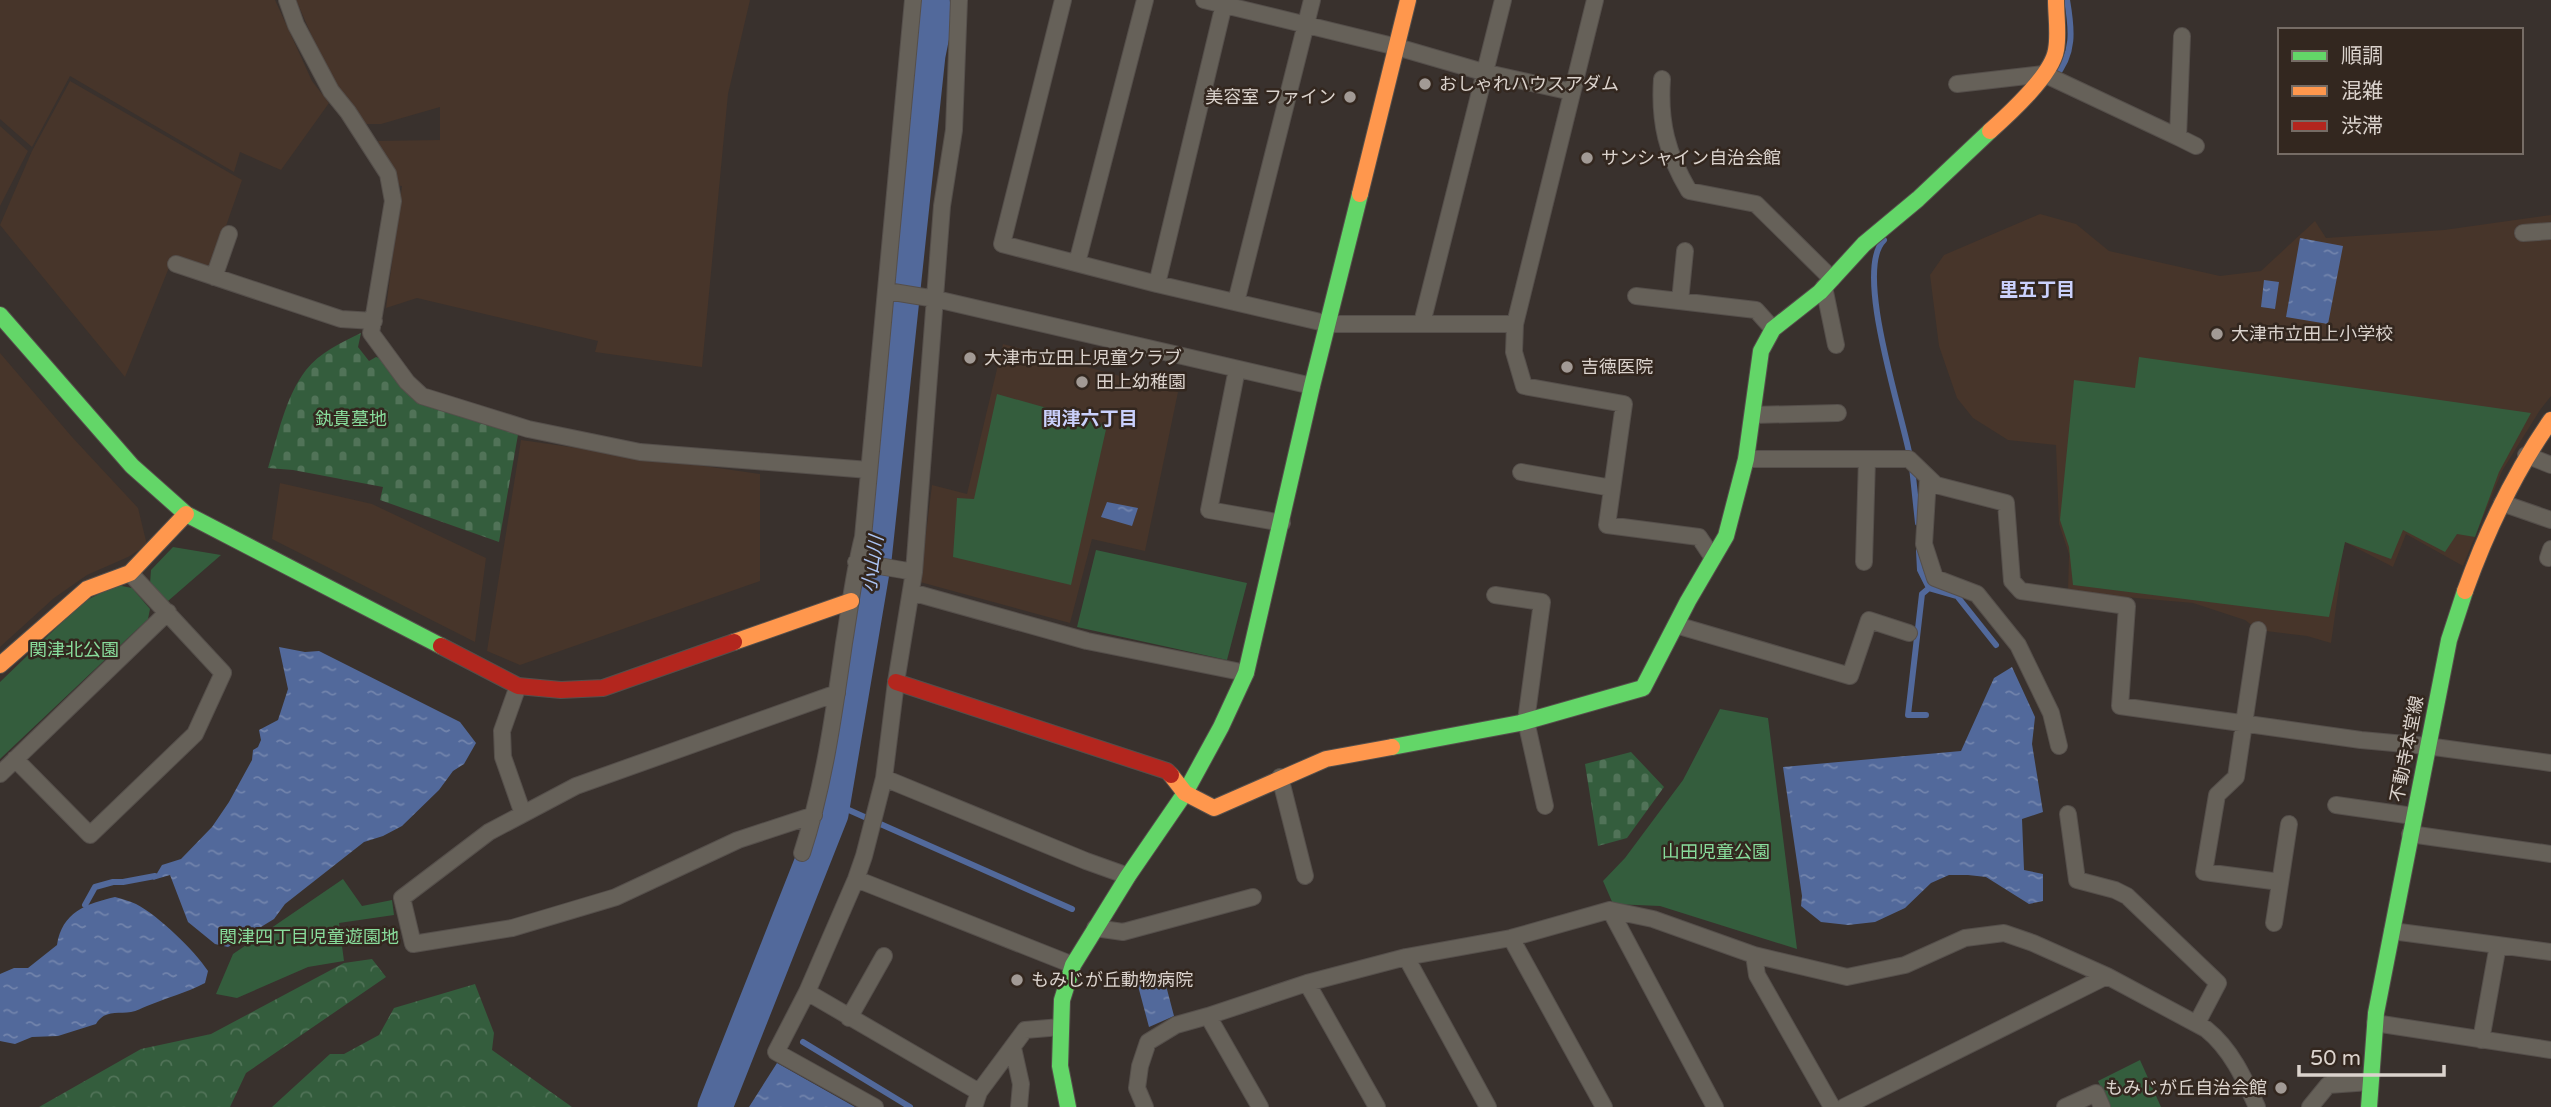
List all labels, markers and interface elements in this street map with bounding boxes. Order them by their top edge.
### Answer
legend [2278,28,2523,154]
text: 順調 [2341,44,2383,69]
place label: おしゃれハウスアダム [1439,73,1619,95]
marker: おしゃれハウスアダム [1417,76,1433,92]
text: 混雑 [2341,79,2383,104]
place label: 美容室 ファイン [1205,86,1336,108]
marker: 美容室 ファイン [1342,89,1358,105]
text: 渋滞 [2341,114,2383,139]
place label: サンシャイン自治会館 [1601,147,1781,169]
marker: サンシャイン自治会館 [1579,150,1595,166]
district label: 里五丁目 [1999,279,2075,301]
place label: 大津市立田上小学校 [2231,323,2393,345]
marker: 大津市立田上小学校 [2209,326,2225,342]
place label: 大津市立田上児童クラブ [984,347,1182,369]
marker: 大津市立田上児童クラブ [962,350,978,366]
place label: 吉徳医院 [1581,356,1653,378]
marker: 吉徳医院 [1559,359,1575,375]
place label: 田上幼稚園 [1096,371,1186,393]
marker: 田上幼稚園 [1074,374,1090,390]
park label: 釻貴墓地 [315,408,387,430]
district label: 関津六丁目 [1042,408,1138,430]
water label: 小山川 [858,532,888,594]
park label: 関津北公園 [29,639,119,661]
street label: 不動寺本堂線 [2386,694,2428,804]
park label: 山田児童公園 [1662,841,1770,863]
park label: 関津四丁目児童遊園地 [219,926,399,948]
place label: もみじが丘動物病院 [1031,969,1193,991]
marker: もみじが丘動物病院 [1009,972,1025,988]
scale bar [2299,1034,2444,1078]
text: 50 m [2310,1046,2361,1071]
place label: もみじが丘自治会館 [2105,1077,2267,1099]
marker: もみじが丘自治会館 [2273,1080,2289,1096]

